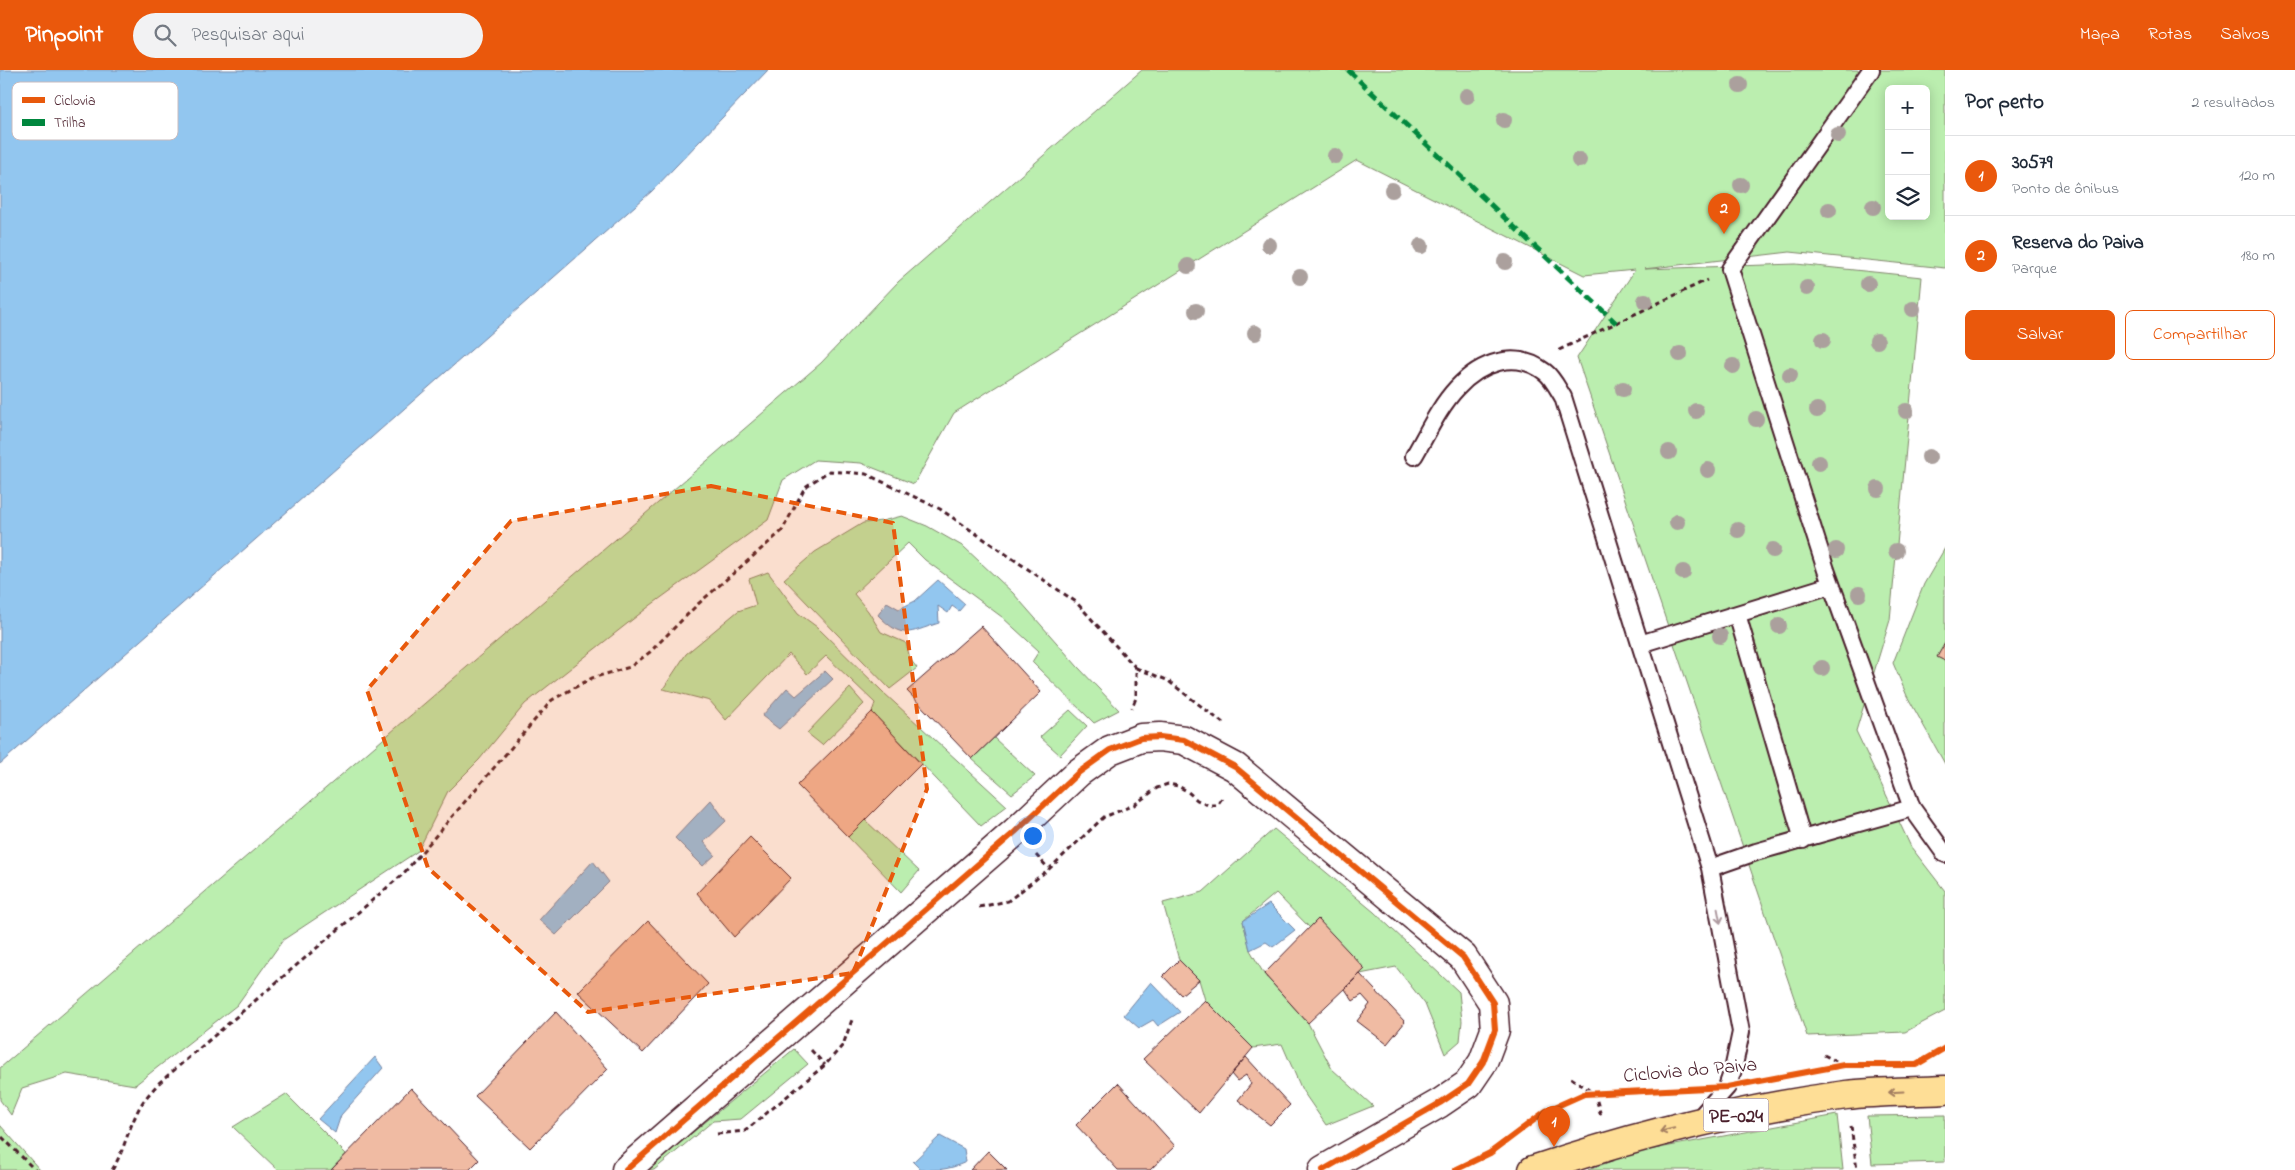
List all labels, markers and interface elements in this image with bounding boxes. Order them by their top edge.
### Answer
search box [133,13,483,58]
text: Pinpoint [25,18,103,53]
icon: search [151,21,179,49]
text: Pesquisar aqui [191,22,305,49]
text: Mapa [2080,22,2120,48]
text: Rotas [2148,22,2192,48]
text: Salvos [2220,22,2270,48]
legend [12,82,178,140]
map controls [1885,85,1930,220]
button: + [1885,85,1930,130]
text: Por perto [1965,88,2044,118]
text: Ciclovia [54,91,96,112]
text: 2 resultados [2192,91,2275,115]
text: Trilha [54,113,85,134]
button: − [1885,130,1930,175]
text: 30579 [2012,150,2052,177]
text: 1 [1978,164,1984,188]
text: 120 m [2239,164,2275,188]
button: layers [1885,175,1930,220]
text: Ponto de ônibus [2012,177,2119,201]
pin: 2 [1708,193,1740,234]
text: Reserva do Paiva [2012,230,2144,257]
text: 2 [1977,244,1985,268]
text: 180 m [2241,244,2275,268]
text: Parque [2012,257,2057,281]
button: Salvar [1965,310,2115,360]
button: Compartilhar [2125,310,2275,360]
your location [1020,823,1046,849]
one-way arrow [1715,907,1724,923]
street label: Ciclovia do Paiva [1622,1051,1758,1092]
one-way arrow [1889,1088,1905,1097]
road number: PE-024 [1704,1098,1768,1132]
pin: 1 [1538,1106,1570,1147]
one-way arrow [1660,1125,1676,1135]

